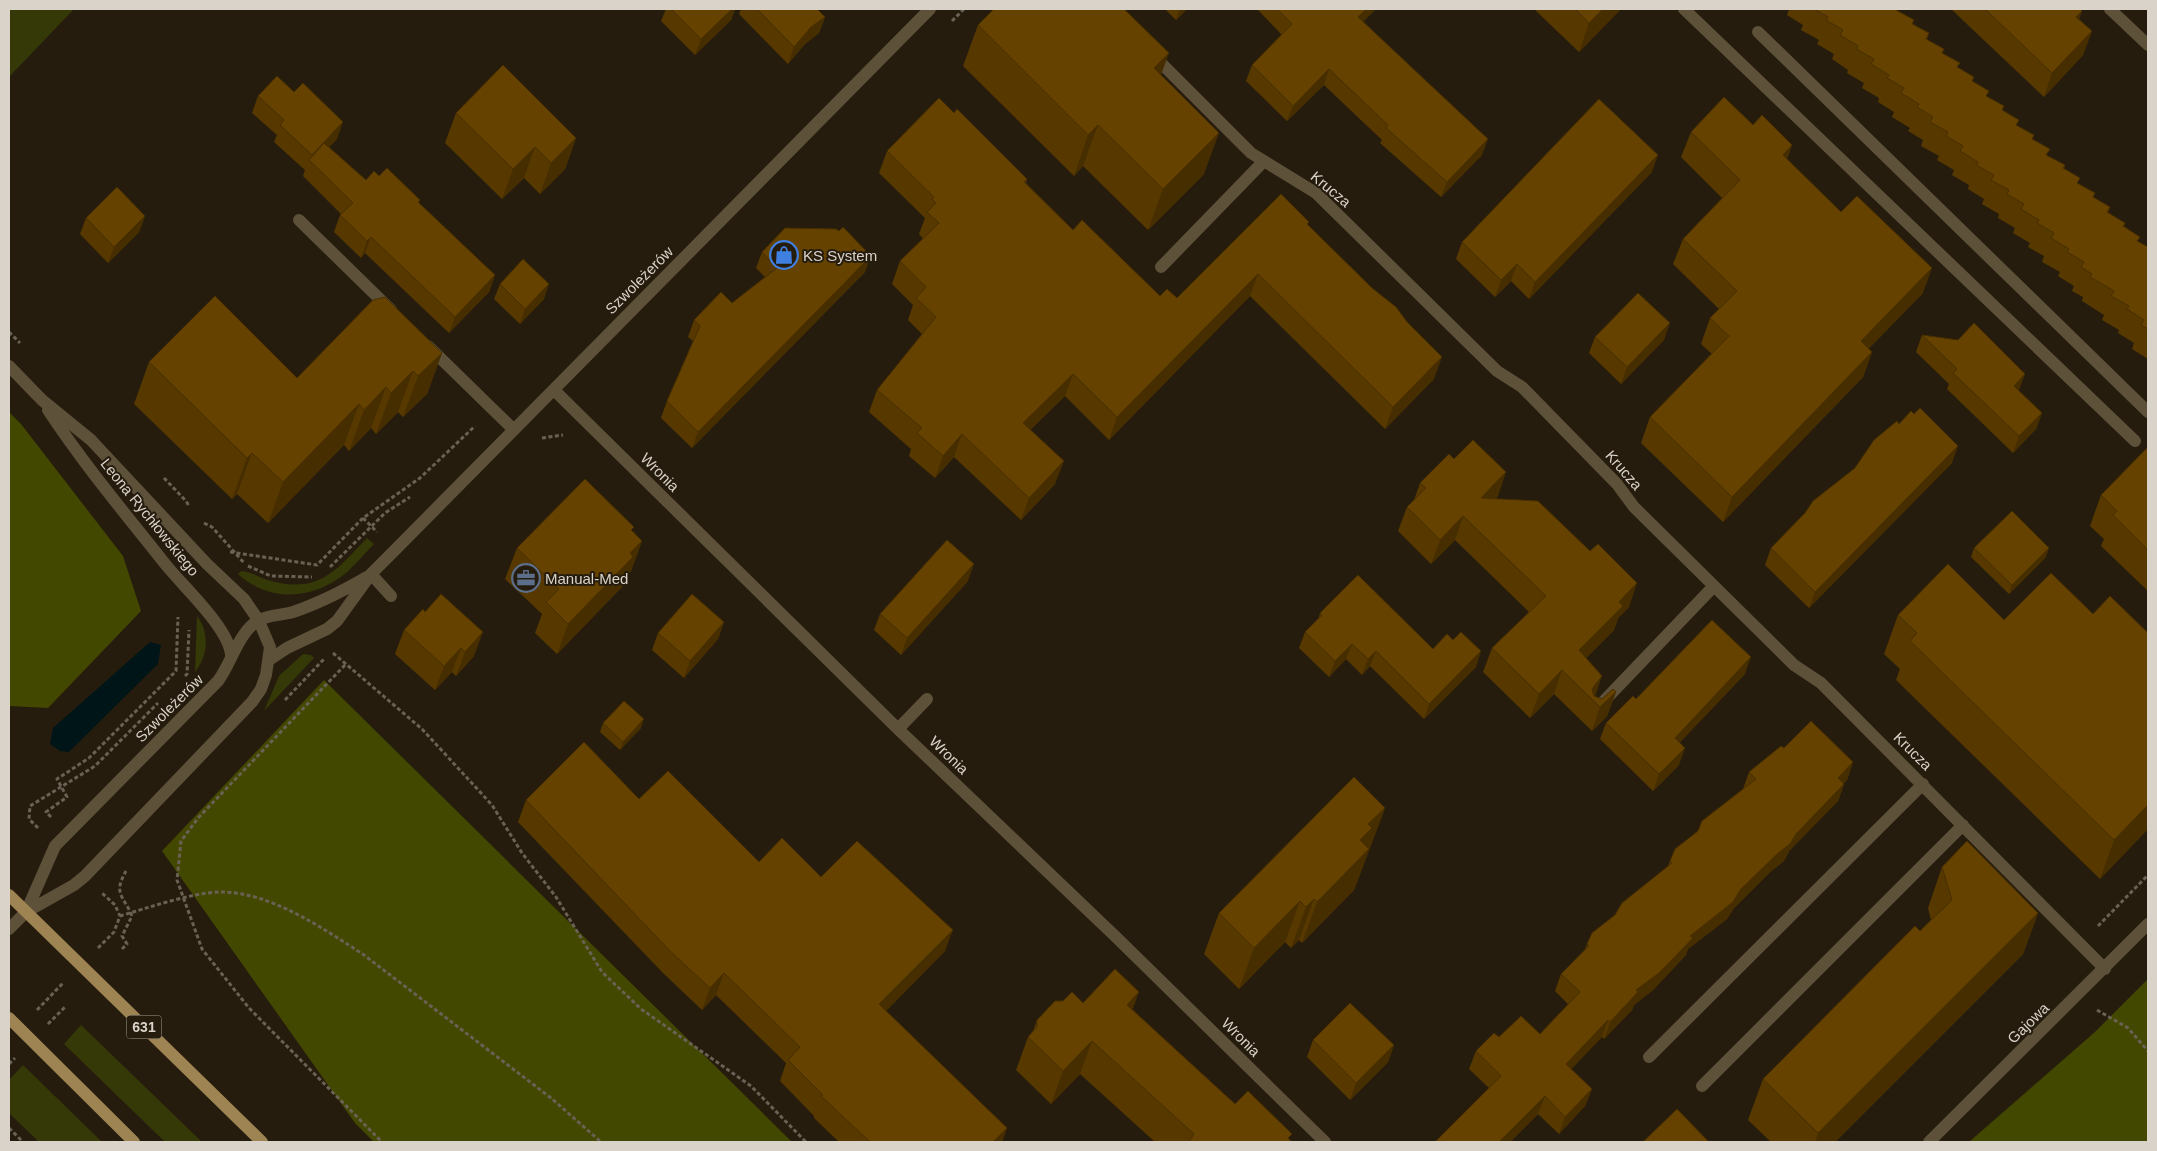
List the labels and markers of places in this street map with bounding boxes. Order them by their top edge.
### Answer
shop icon: KS System [769,240,799,270]
place label: KS System [803,247,877,264]
office icon: Manual-Med [511,563,541,593]
place label: Manual-Med [545,570,628,587]

